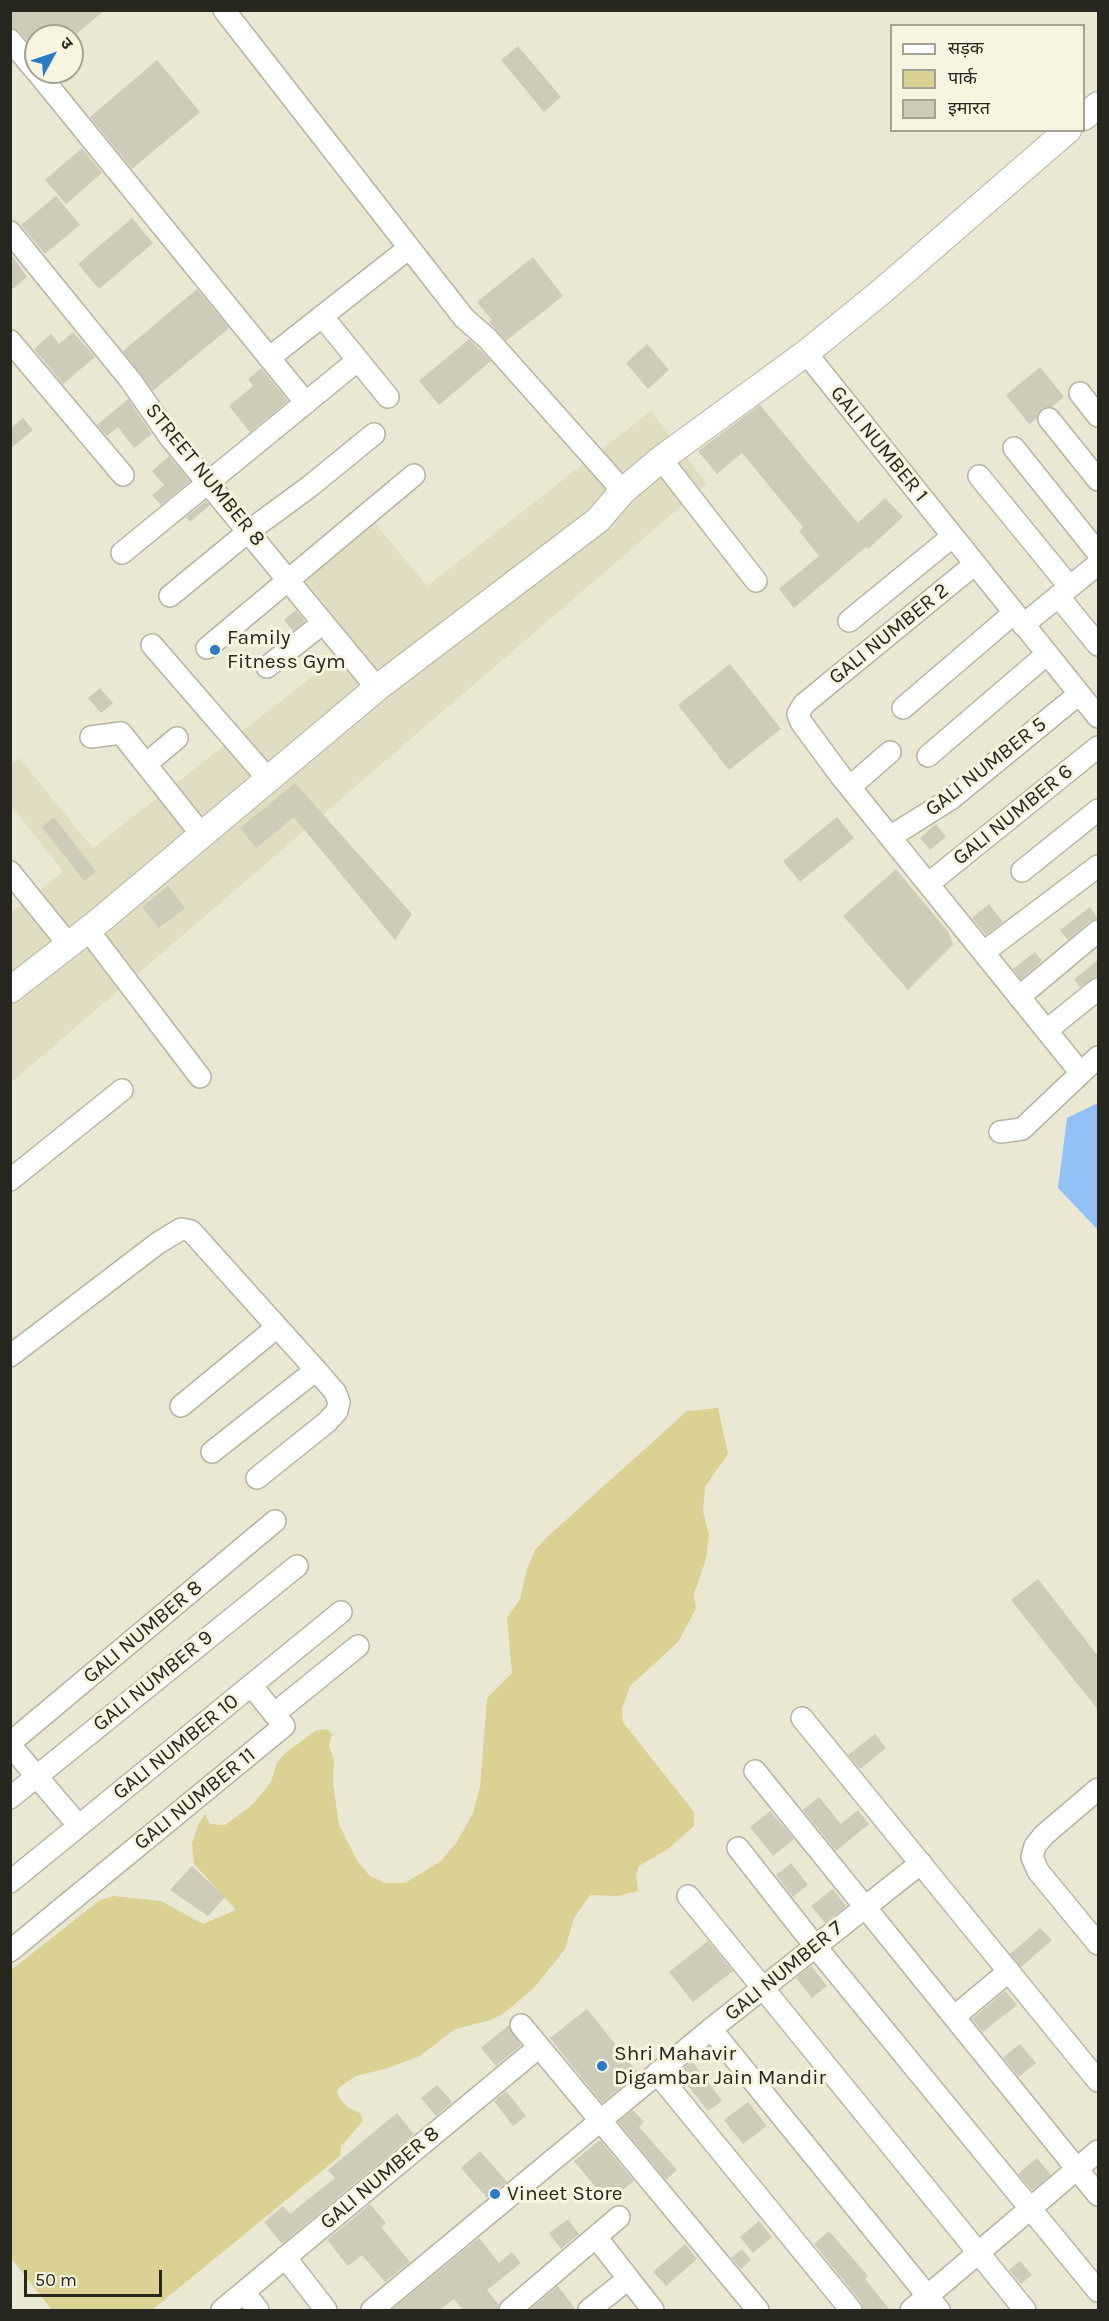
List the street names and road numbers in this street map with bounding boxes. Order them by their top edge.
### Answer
street label: GALI NUMBER 1 [825,381,933,507]
street label: STREET NUMBER 8 [140,398,270,552]
street label: GALI NUMBER 2 [824,578,954,690]
street label: GALI NUMBER 5 [920,712,1052,822]
street label: GALI NUMBER 6 [948,759,1078,871]
street label: GALI NUMBER 8 [78,1575,208,1689]
street label: GALI NUMBER 9 [88,1625,218,1737]
street label: GALI NUMBER 10 [108,1689,244,1805]
street label: GALI NUMBER 11 [129,1742,261,1856]
street label: GALI NUMBER 7 [720,1916,848,2026]
street label: GALI NUMBER 8 [315,2121,445,2235]

